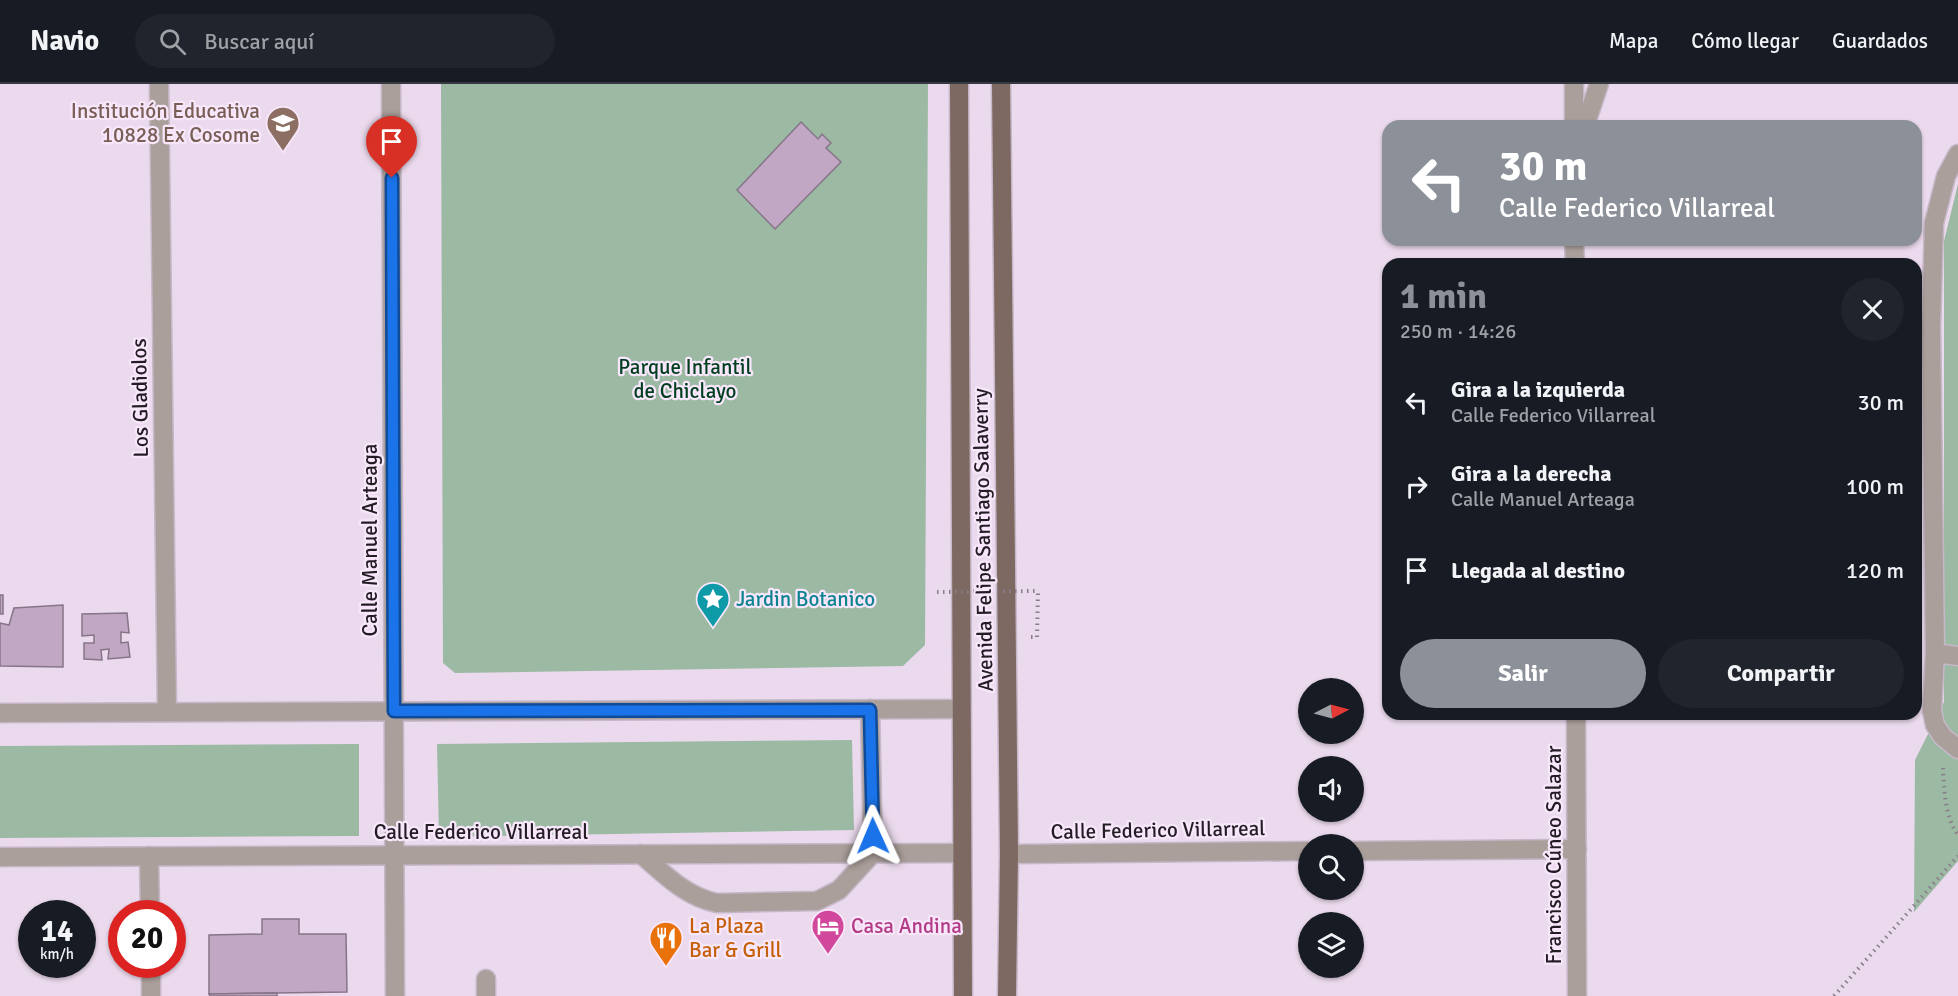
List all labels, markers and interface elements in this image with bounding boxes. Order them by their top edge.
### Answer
search box [135,14,555,68]
text: Navio [30,24,99,58]
icon: search [156,25,189,58]
text: Buscar aquí [204,28,314,55]
text: Mapa [1609,28,1658,54]
text: Cómo llegar [1691,28,1799,54]
text: Guardados [1832,28,1928,54]
place label: Institución Educativa 10828 Ex Cosome [71,98,260,148]
school or university icon: Institución Educativa 10828 Ex Cosome [265,105,301,152]
pin [366,116,417,178]
icon: arrive [375,125,408,158]
text: 30 m [1499,141,1588,192]
icon: left [1400,144,1478,222]
text: Calle Federico Villarreal [1499,192,1775,225]
text: 1 min [1400,274,1487,319]
button: close [1841,278,1904,341]
text: 250 m · 14:26 [1400,319,1516,344]
street label: Los Gladiolos [126,338,154,458]
park label: Parque Infantil de Chiclayo [618,354,752,404]
text: Gira a la izquierda [1451,376,1625,403]
icon: left [1400,386,1433,419]
street label: Avenida Felipe Santiago Salaverry [967,388,999,692]
text: 30 m [1858,389,1904,416]
text: Calle Federico Villarreal [1451,403,1656,428]
street label: Calle Manuel Arteaga [357,444,383,636]
text: Gira a la derecha [1451,460,1612,487]
icon: right [1400,470,1433,503]
text: 100 m [1846,473,1904,500]
text: Calle Manuel Arteaga [1451,487,1635,512]
icon: arrive [1400,554,1433,587]
text: Llegada al destino [1451,557,1625,584]
text: 120 m [1846,557,1904,584]
place icon: Jardin Botanico [695,581,731,628]
place label: Jardin Botanico [736,586,875,612]
button: Salir [1400,639,1646,708]
button: Compartir [1658,639,1904,708]
north arrow [1298,678,1364,744]
map controls [1298,678,1364,978]
street label: Francisco Cúneo Salazar [1541,745,1567,964]
button: sound [1298,756,1364,822]
position arrow [841,804,905,868]
street label: Calle Federico Villarreal [1050,815,1266,845]
street label: Calle Federico Villarreal [374,819,588,845]
button: search [1298,834,1364,900]
speed limit sign: 20 [108,900,186,978]
hotel icon: Casa Andina [810,908,846,955]
button: layers [1298,912,1364,978]
text: 14 [41,913,73,950]
place label: La Plaza Bar & Grill [689,913,782,963]
place label: Casa Andina [851,913,962,939]
restaurant icon: La Plaza Bar & Grill [648,920,684,967]
text: km/h [40,945,74,963]

